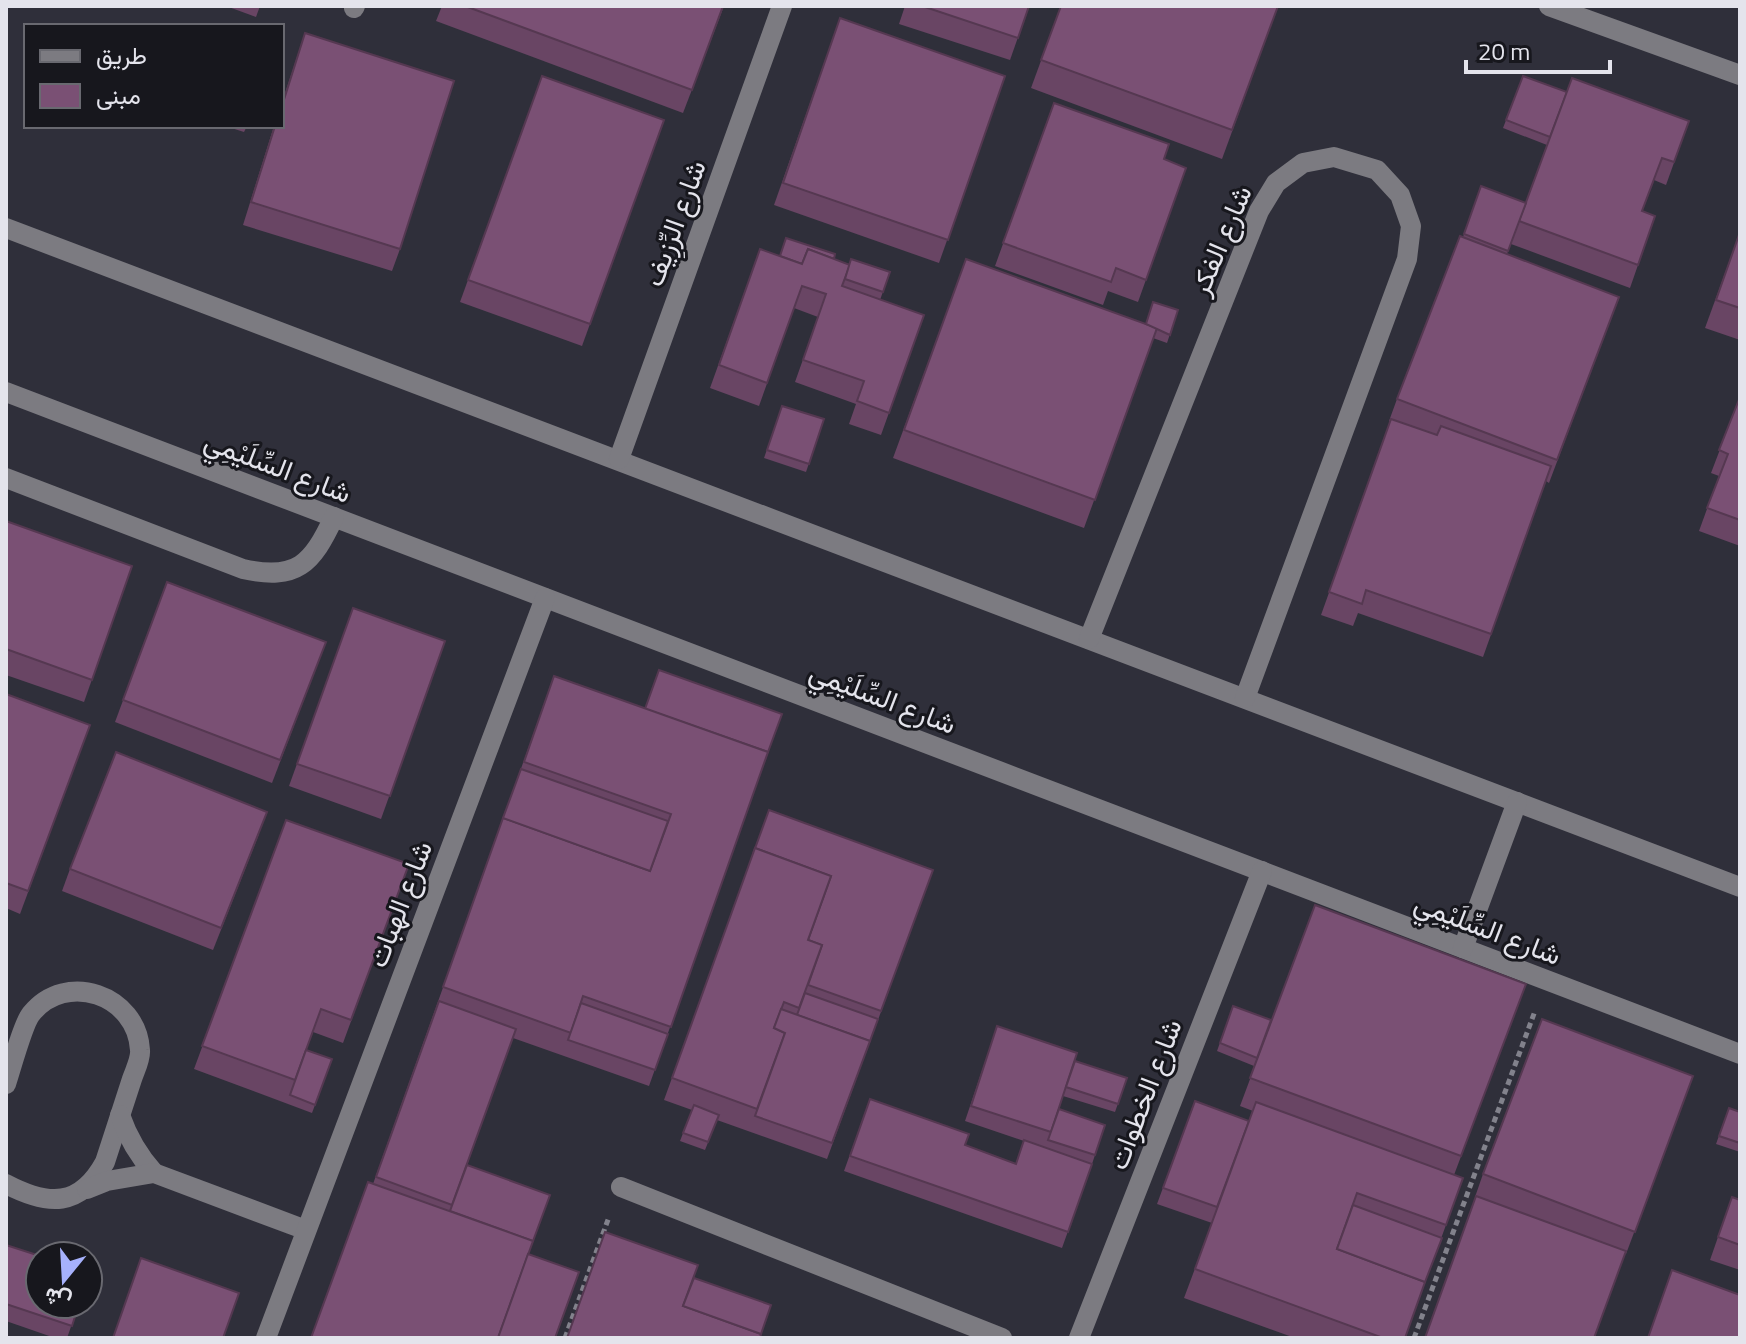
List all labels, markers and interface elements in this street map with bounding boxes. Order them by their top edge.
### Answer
legend [24,24,284,128]
scale bar [1466,24,1610,74]
text: 20 m [1478,33,1530,69]
text: طريق [96,37,147,73]
text: مبنى [96,77,141,113]
street label: شارع الرِّزِيف [631,154,718,293]
street label: شارع الفكر [1177,178,1262,303]
street label: شارع السِّلَيْمِي [198,418,358,516]
street label: شارع السِّلَيْمِي [803,649,963,747]
street label: شارع الهبات [355,834,443,974]
street label: شارع السِّلَيْمِي [1408,880,1568,978]
street label: شارع الخطوات [1096,1012,1192,1176]
north arrow [24,1240,104,1320]
text: ش [40,1279,76,1319]

